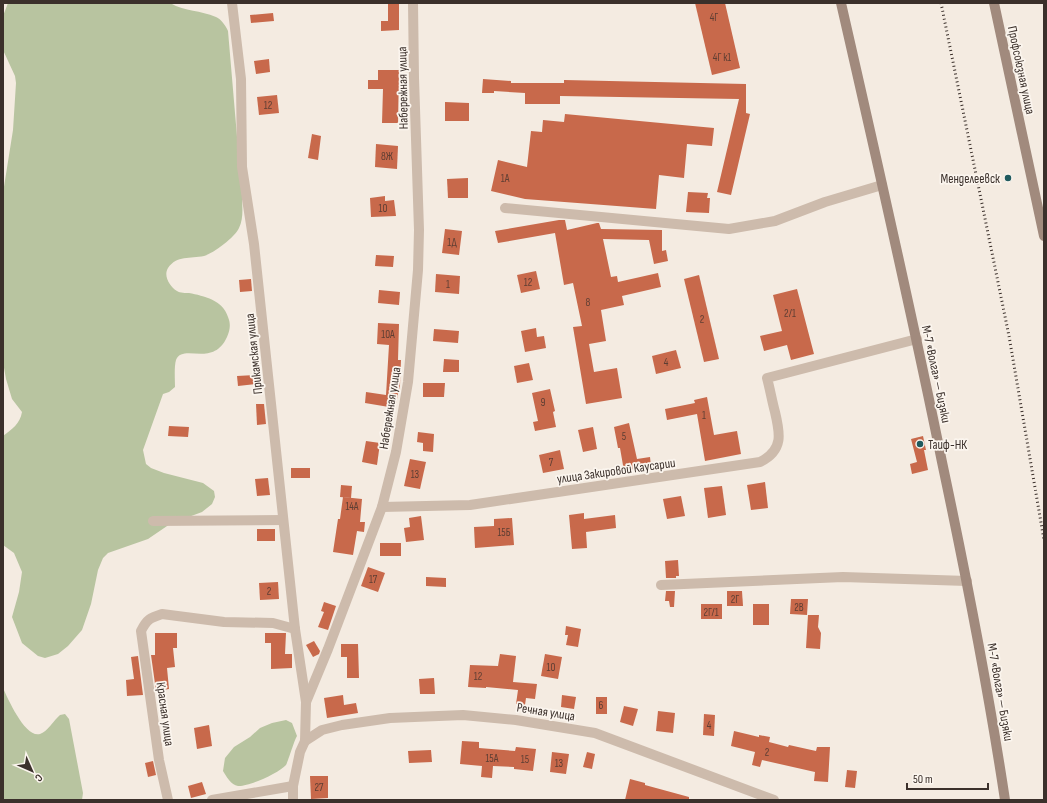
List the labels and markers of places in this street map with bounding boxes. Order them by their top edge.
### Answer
place label: Менделеевск [940,171,1000,187]
marker: Менделеевск [1003,173,1013,183]
place label: Таиф-НК [928,437,967,453]
marker: Таиф-НК [915,439,925,449]

